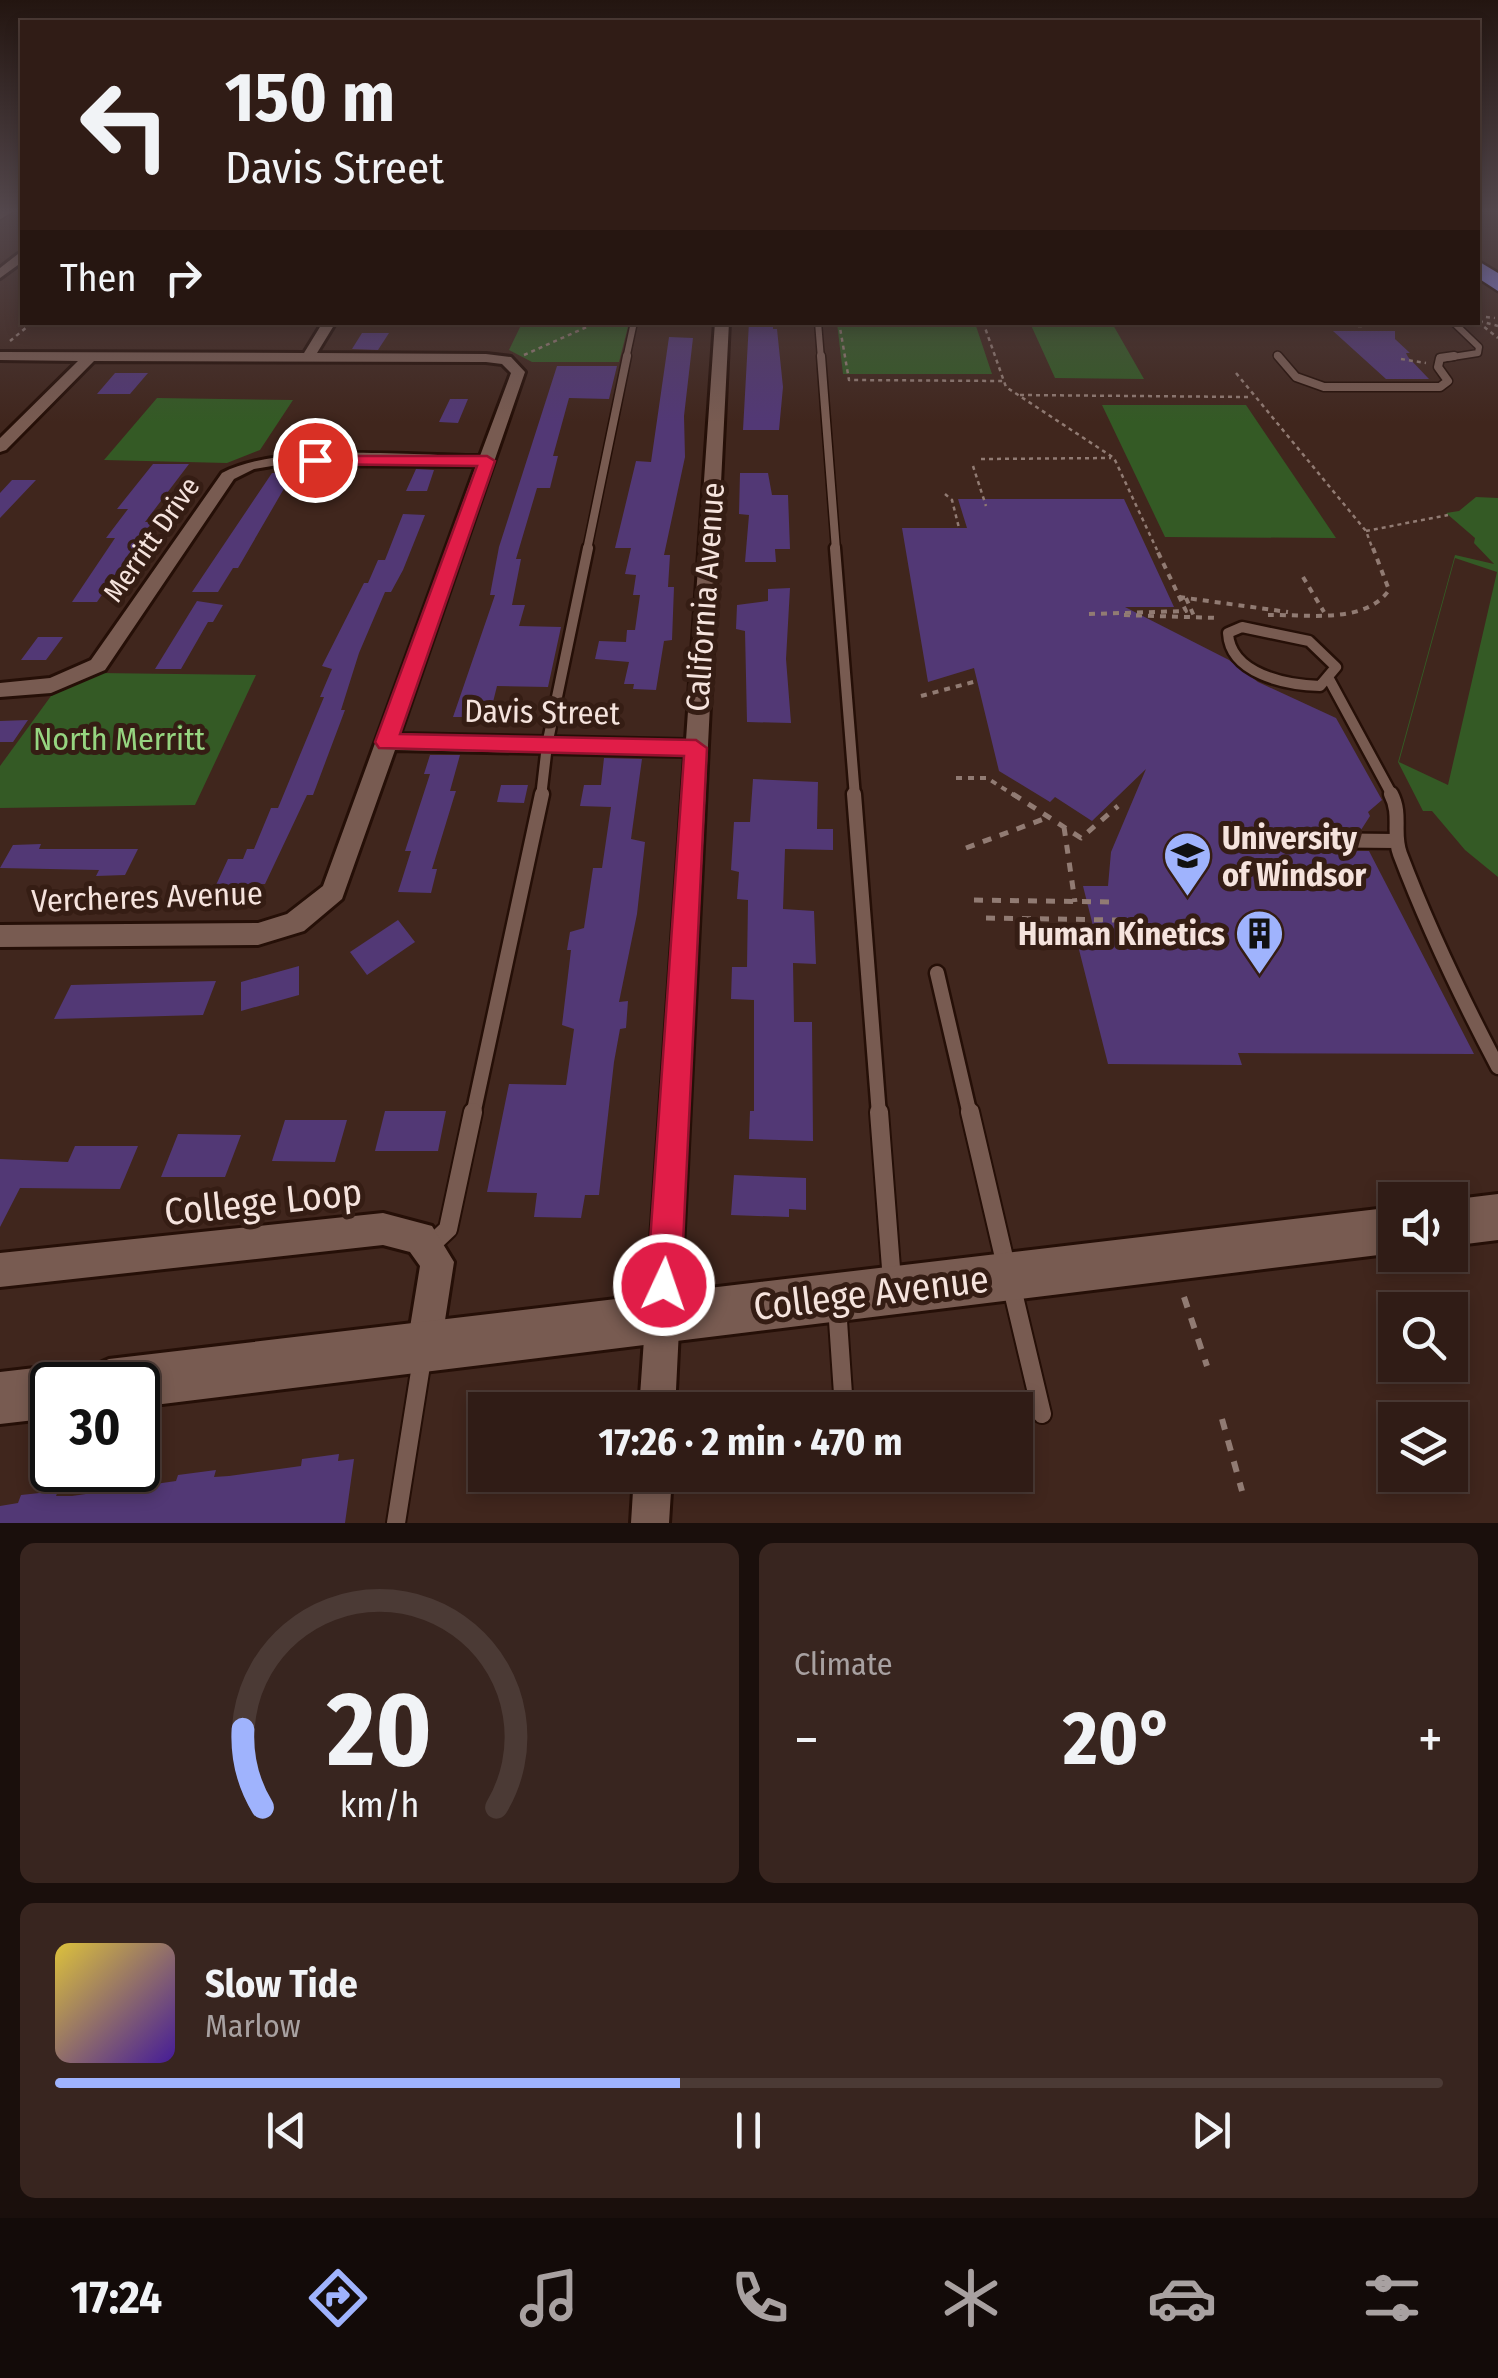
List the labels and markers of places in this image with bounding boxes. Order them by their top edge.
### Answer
pin [273,418,358,503]
place label: University of Windsor [1222,819,1367,894]
school or university icon: University of Windsor [1161,830,1213,898]
building icon: Human Kinetics [1234,908,1286,976]
place label: Human Kinetics [1018,915,1225,953]

